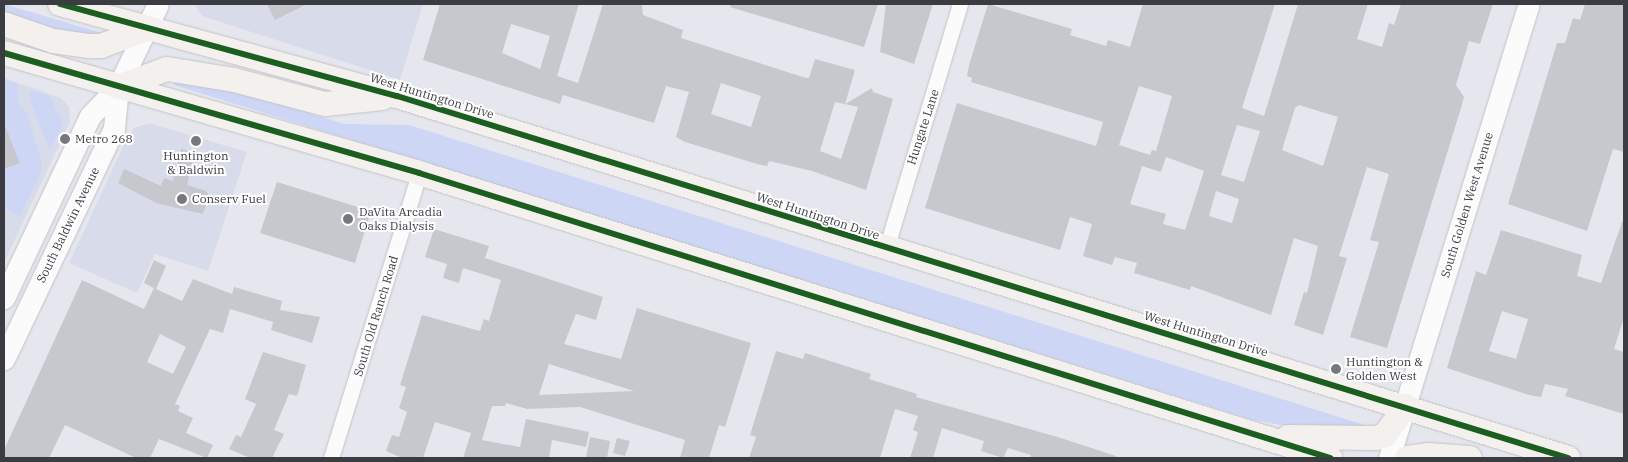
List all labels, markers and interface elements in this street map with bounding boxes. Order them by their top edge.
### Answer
street label: West Huntington Drive [368,70,496,122]
street label: Hungate Lane [904,87,942,167]
street label: South Golden West Avenue [1438,130,1496,280]
place label: Metro 268 [75,132,133,146]
marker: Metro 268 [59,133,71,145]
marker: Huntington & Baldwin [190,135,202,147]
place label: Huntington & Baldwin [163,149,229,177]
street label: South Baldwin Avenue [34,165,102,285]
street label: West Huntington Drive [755,189,881,243]
place label: Conserv Fuel [192,192,266,206]
marker: Conserv Fuel [176,193,188,205]
place label: DaVita Arcadia Oaks Dialysis [359,205,442,233]
marker: DaVita Arcadia Oaks Dialysis [341,212,355,226]
street label: South Old Ranch Road [351,254,401,378]
street label: West Huntington Drive [1142,308,1270,360]
place label: Huntington & Golden West [1346,355,1423,383]
marker: Huntington & Golden West [1330,363,1342,375]

